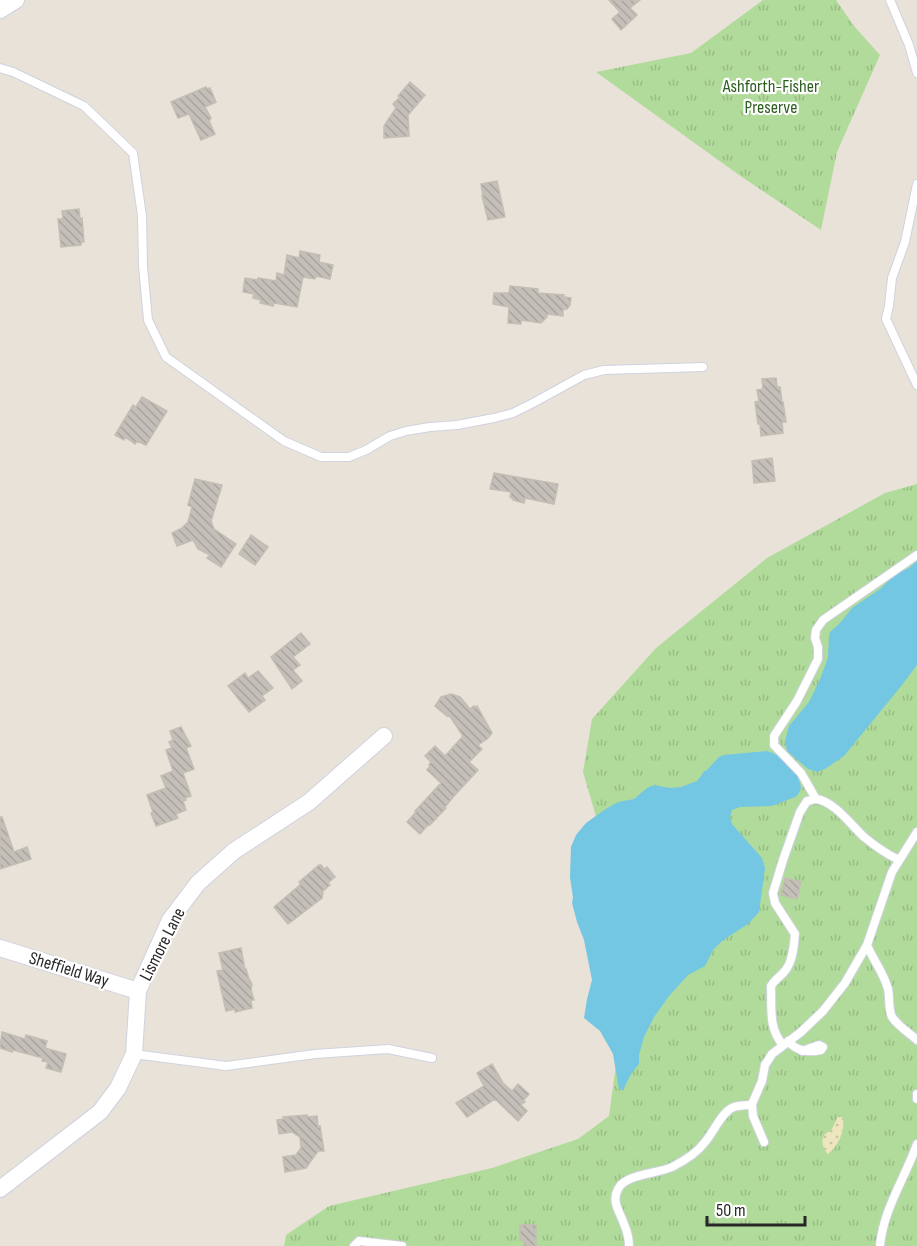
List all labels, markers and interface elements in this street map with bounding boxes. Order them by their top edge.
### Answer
park label: Ashforth-Fisher Preserve [722,76,819,118]
street label: Lismore Lane [135,904,190,984]
street label: Sheffield Way [26,947,111,992]
scale bar [707,1189,804,1227]
text: 50 m [716,1200,746,1221]

